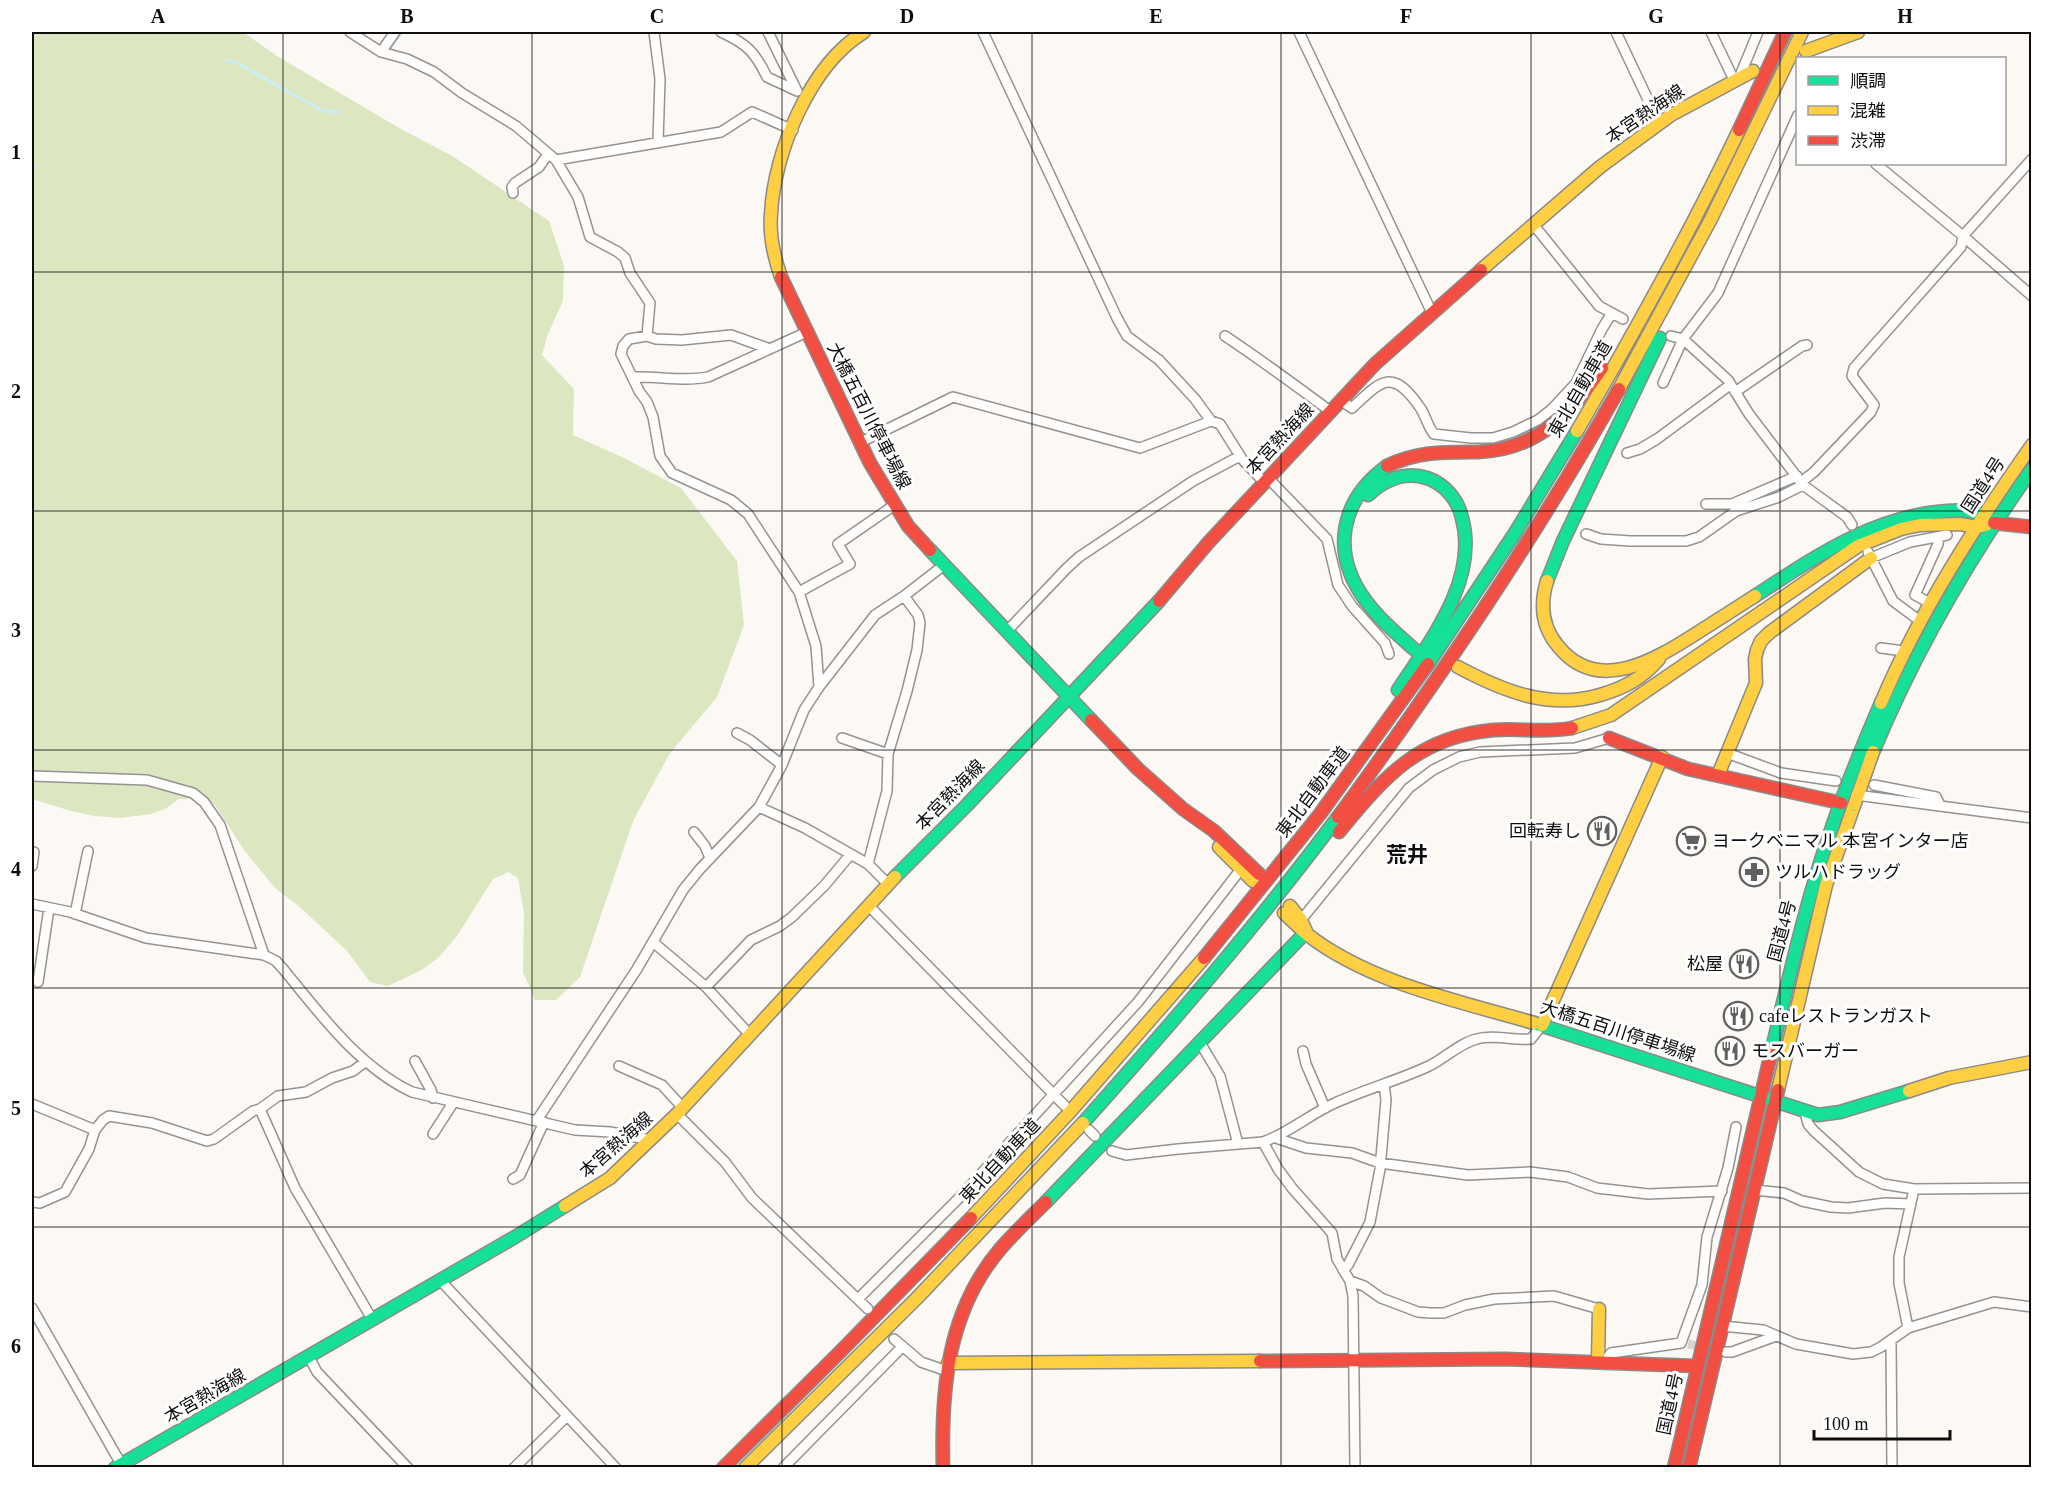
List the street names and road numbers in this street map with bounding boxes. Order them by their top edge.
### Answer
street label: 本宮熱海線 [1602,81,1688,147]
street label: 東北自動車道 [1544,337,1616,441]
street label: 大橋五百川停車場線 [823,339,915,493]
street label: 本宮熱海線 [1242,399,1318,479]
street label: 国道4号 [1957,453,2009,517]
street label: 東北自動車道 [1273,743,1353,841]
street label: 本宮熱海線 [912,756,988,834]
street label: 国道4号 [1764,898,1800,964]
street label: 大橋五百川停車場線 [1538,996,1698,1066]
street label: 本宮熱海線 [575,1108,657,1182]
street label: 東北自動車道 [956,1115,1044,1207]
street label: 本宮熱海線 [161,1365,249,1427]
street label: 国道4号 [1654,1371,1686,1437]

